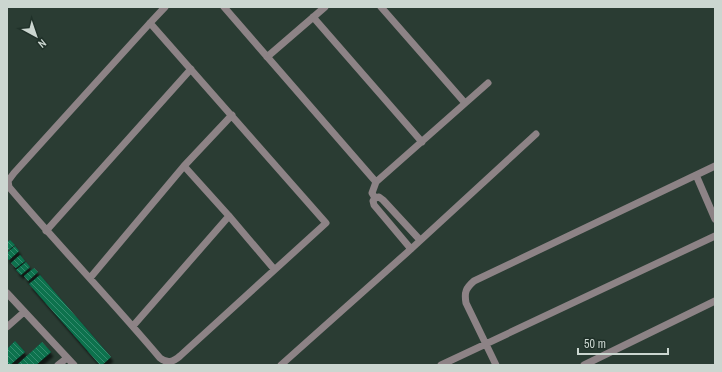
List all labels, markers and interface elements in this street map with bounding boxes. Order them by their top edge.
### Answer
north arrow [16,16,56,56]
text: N [35,36,49,51]
scale bar [578,330,668,356]
text: 50 m [584,336,606,352]

